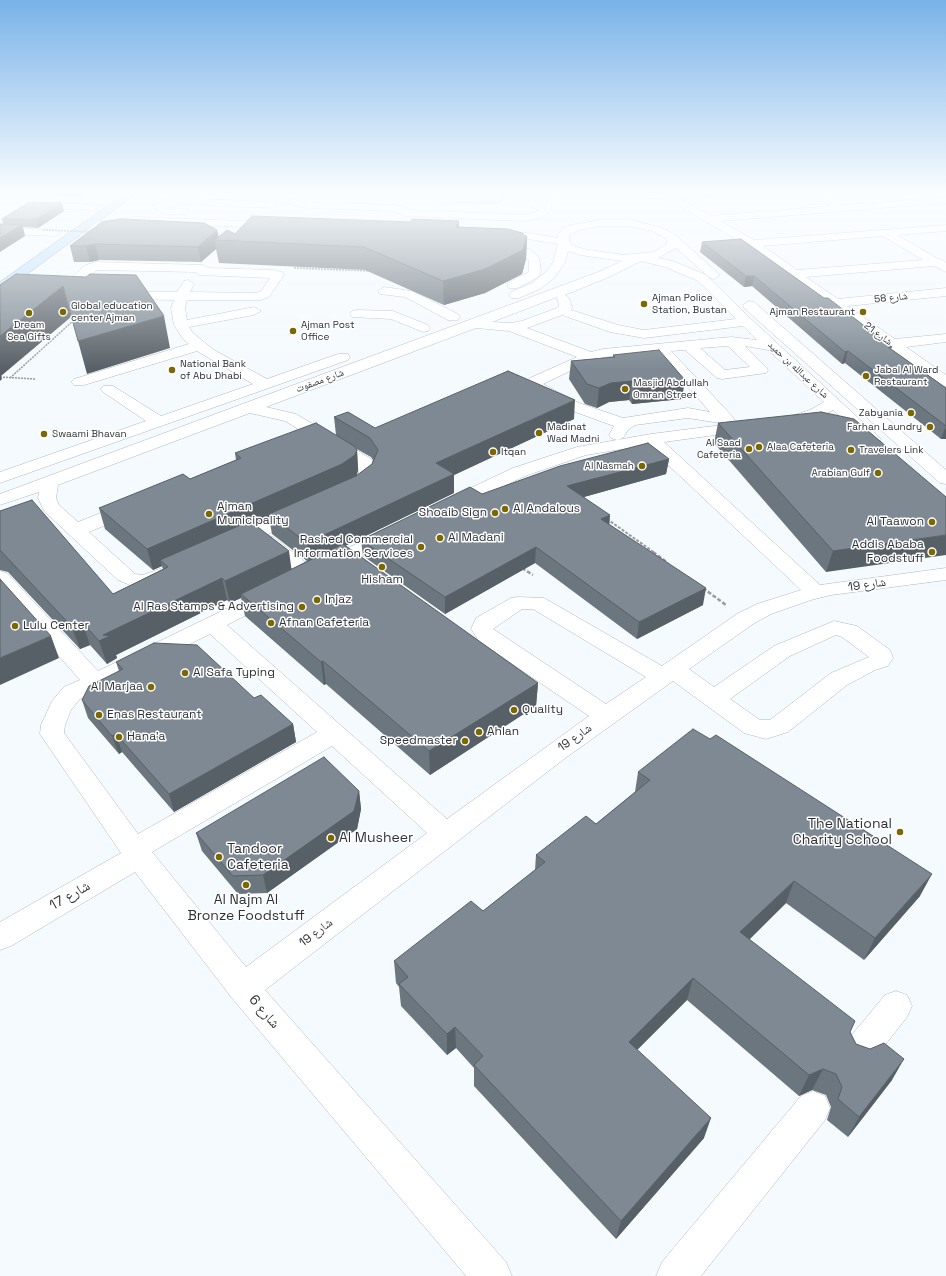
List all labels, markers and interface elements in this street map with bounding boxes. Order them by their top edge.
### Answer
street label: شارع 58 [874,290,908,306]
place label: Ajman Police Station, Bustan [652,292,727,316]
marker: Ajman Police Station, Bustan [639,299,649,309]
place label: Global education center Ajman [71,300,153,324]
place label: Ajman Restaurant [770,306,855,318]
marker: Global education center Ajman [58,307,68,317]
marker: Ajman Restaurant [858,307,868,317]
marker: Dream Sea Gifts [24,308,34,318]
place label: Dream Sea Gifts [7,319,51,342]
place label: Ajman Post Office [301,319,355,342]
street label: شارع 21 [862,320,894,348]
marker: Ajman Post Office [288,326,298,336]
street label: شارع عبدالله بن حميد [765,339,831,401]
place label: National Bank of Abu Dhabi [180,358,246,382]
place label: Jabal Al Ward Restaurant [874,364,938,388]
marker: National Bank of Abu Dhabi [167,365,177,375]
street label: شارع مصفوت [294,367,346,395]
marker: Jabal Al Ward Restaurant [861,371,871,381]
place label: Masjid Abdullah Omran Street [633,377,709,400]
marker: Masjid Abdullah Omran Street [620,384,630,394]
place label: Zabyania [859,407,903,419]
marker: Zabyania [906,408,916,418]
place label: Madinat Wad Madni [547,421,600,444]
place label: Farhan Laundry [847,421,922,433]
marker: Farhan Laundry [925,422,935,432]
place label: Swaami Bhavan [52,428,127,440]
marker: Madinat Wad Madni [534,428,544,438]
marker: Swaami Bhavan [39,429,49,439]
place label: Al Saad Cafeteria [697,437,741,460]
place label: Alaa Cafeteria [767,441,834,453]
marker: Alaa Cafeteria [754,442,764,452]
marker: Al Saad Cafeteria [744,444,754,454]
place label: Travelers Link [859,444,924,456]
marker: Travelers Link [846,445,856,455]
place label: Itqan [501,446,526,458]
marker: Itqan [488,447,498,457]
place label: Al Nasmah [585,460,634,472]
marker: Al Nasmah [637,461,647,471]
place label: Arabian Gulf [811,467,870,479]
marker: Arabian Gulf [873,468,883,478]
place label: Ajman Municipality [217,500,289,528]
place label: Al Andalous [513,502,580,516]
marker: Al Andalous [500,504,510,514]
place label: Shoaib Sign [419,506,487,520]
marker: Shoaib Sign [490,508,500,518]
marker: Ajman Municipality [204,509,214,519]
place label: Al Taawon [866,515,924,529]
marker: Al Taawon [927,517,937,527]
place label: Al Madani [448,531,504,545]
place label: Rashed Commercial Information Services [294,533,413,561]
marker: Al Madani [435,533,445,543]
place label: Addis Ababa Foodstuff [852,538,924,566]
marker: Rashed Commercial Information Services [416,542,426,552]
marker: Addis Ababa Foodstuff [927,547,937,557]
marker: Hisham [377,562,387,572]
place label: Hisham [361,573,403,587]
street label: شارع 19 [847,575,887,595]
place label: Injaz [325,593,351,607]
marker: Injaz [312,595,322,605]
place label: Al Ras Stamps & Advertising [133,600,294,614]
marker: Al Ras Stamps & Advertising [297,602,307,612]
place label: Afnan Cafeteria [279,616,369,630]
marker: Afnan Cafeteria [266,618,276,628]
place label: Lulu Center [23,619,89,633]
marker: Lulu Center [10,621,20,631]
place label: Al Safa Typing [193,666,275,680]
marker: Al Safa Typing [180,668,190,678]
place label: Al Marjaa [91,680,143,694]
marker: Al Marjaa [146,682,156,692]
place label: Quality [522,703,563,717]
marker: Quality [509,705,519,715]
place label: Enas Restaurant [107,708,202,722]
marker: Enas Restaurant [94,710,104,720]
street label: شارع 19 [555,721,595,755]
place label: Ahlan [487,725,519,739]
marker: Ahlan [474,727,484,737]
place label: Hana'a [127,730,165,744]
marker: Hana'a [114,732,124,742]
place label: Speedmaster [380,734,457,748]
marker: Speedmaster [460,736,470,746]
place label: The National Charity School [793,816,892,848]
marker: The National Charity School [895,827,905,837]
place label: Al Musheer [339,830,413,846]
marker: Al Musheer [326,833,336,843]
place label: Tandoor Cafeteria [227,841,289,874]
marker: Tandoor Cafeteria [214,852,224,862]
street label: شارع 17 [47,878,93,914]
marker: Al Najm Al Bronze Foodstuff [241,880,251,890]
place label: Al Najm Al Bronze Foodstuff [187,892,305,924]
street label: شارع 19 [296,916,336,950]
street label: شارع 6 [245,992,283,1032]

